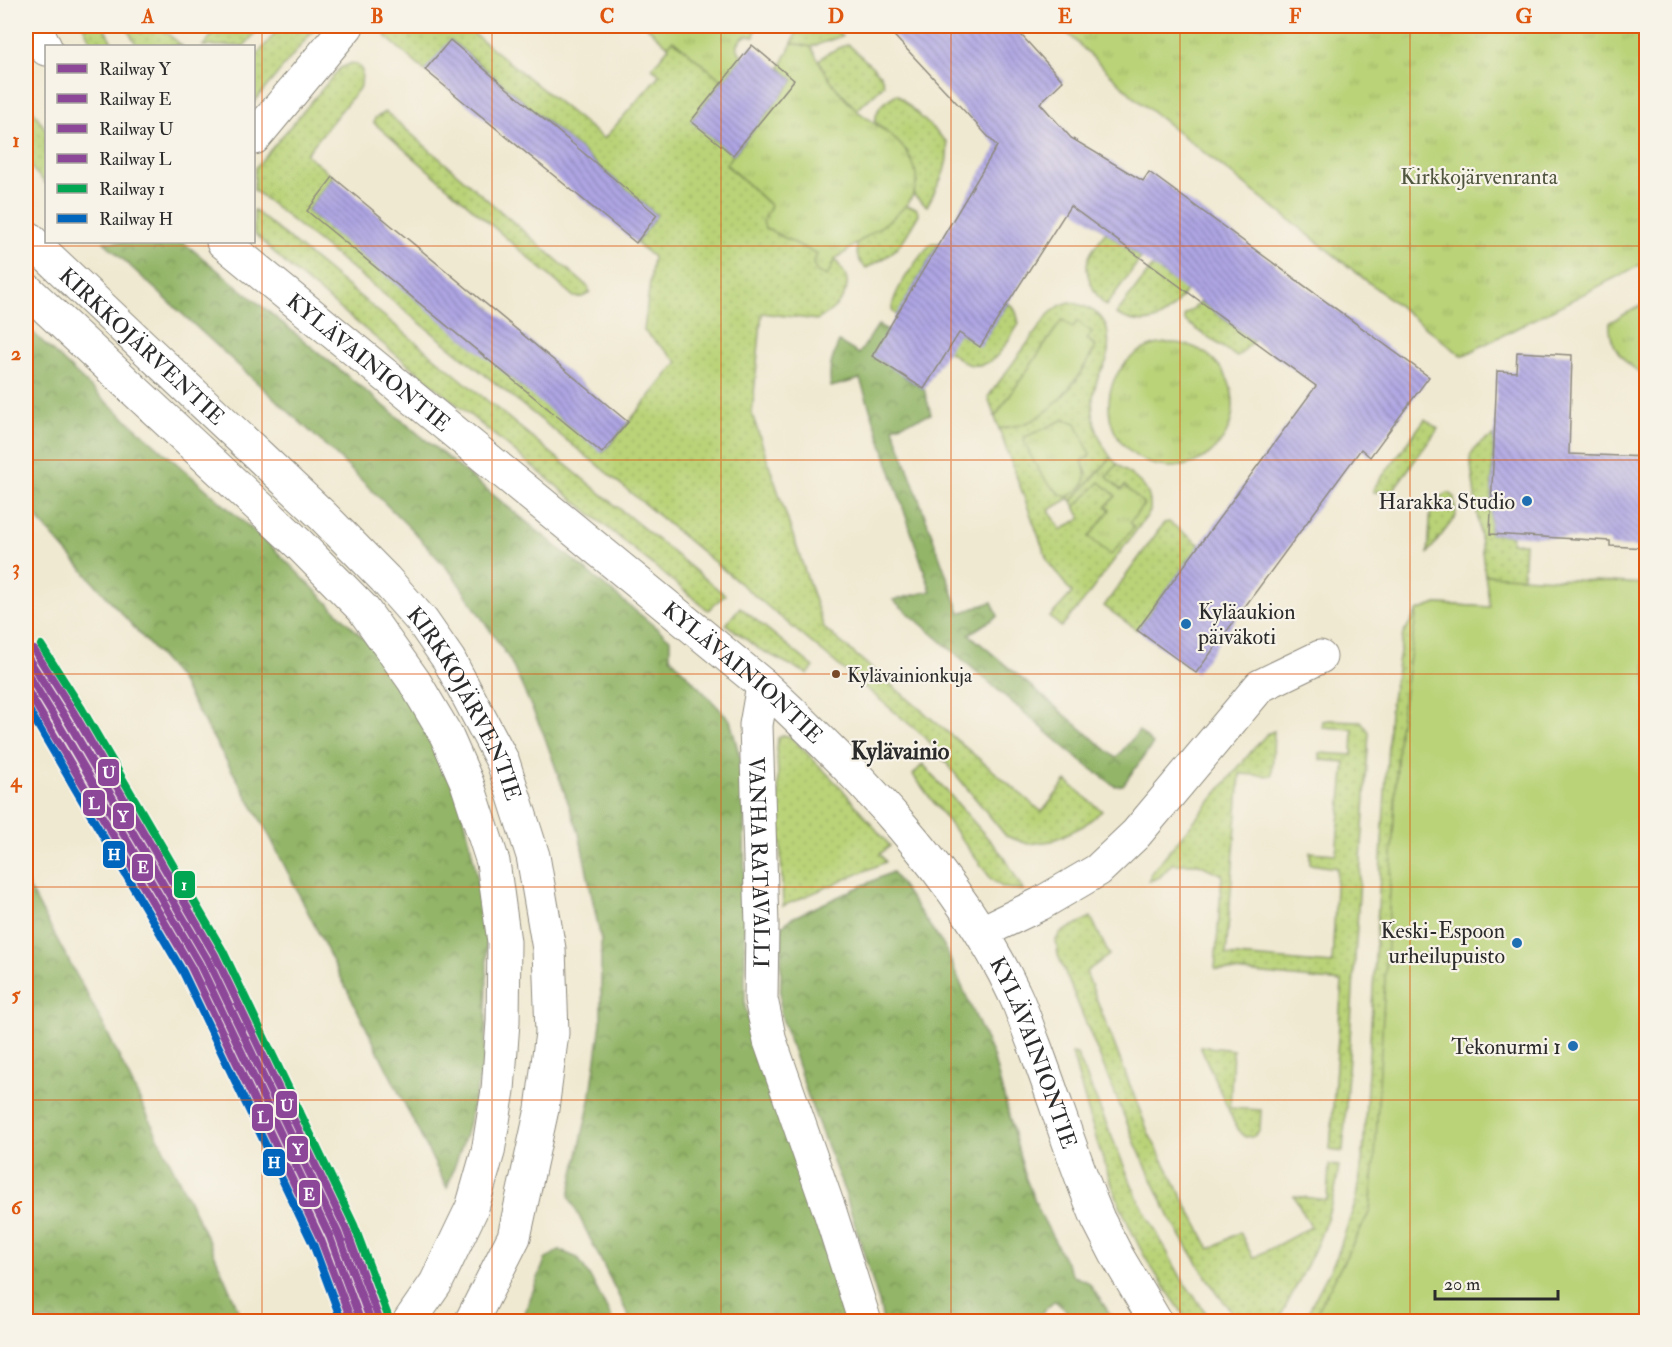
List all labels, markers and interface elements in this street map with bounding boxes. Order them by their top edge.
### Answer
text: A [141,4,155,29]
text: B [370,4,384,29]
text: C [600,4,614,29]
text: D [828,4,844,29]
text: E [1058,4,1073,29]
text: F [1289,4,1302,29]
text: G [1516,4,1533,29]
legend [45,45,255,243]
text: Railway Y [99,58,172,81]
text: Railway E [99,88,172,111]
text: Railway U [99,118,174,141]
text: 1 [12,128,20,153]
text: Railway L [99,148,172,171]
park label: Kirkkojärvenranta [1400,163,1559,191]
text: Railway 1 [99,178,165,201]
text: Railway H [99,208,173,231]
street label: KIRKKOJÄRVENTIE [53,262,231,431]
street label: KYLÄVAINIONTIE [281,287,456,438]
text: 2 [11,341,21,366]
place label: Harakka Studio [1378,488,1515,516]
marker: Harakka Studio [1520,494,1534,508]
text: 3 [12,555,20,580]
street label: KYLÄVAINIONTIE [657,595,829,750]
place label: Kyläaukion päiväkoti [1197,598,1296,652]
street label: KIRKKOJÄRVENTIE [401,601,527,804]
marker: Kyläaukion päiväkoti [1179,617,1193,631]
place label: Kylävainionkuja [847,663,973,688]
marker: Kylävainionkuja [830,668,842,680]
district label: Kylävainio [851,736,950,767]
street label: VANHA RATAVALLI [742,756,775,968]
line badge: U [97,758,120,787]
text: U [102,763,116,783]
text: 4 [10,768,23,793]
line badge: L [82,789,106,817]
text: L [88,794,100,814]
line badge: Y [112,802,135,830]
text: Y [117,807,130,827]
line badge: H [102,840,126,869]
text: H [107,845,121,865]
line badge: E [131,853,154,882]
text: E [137,858,149,878]
line badge: 1 [173,870,196,899]
text: 1 [181,875,187,895]
place label: Keski-Espoon urheilupuisto [1380,917,1505,971]
marker: Keski-Espoon urheilupuisto [1510,936,1524,950]
street label: KYLÄVAINIONTIE [983,952,1083,1153]
text: 5 [12,982,22,1007]
place label: Tekonurmi 1 [1451,1033,1561,1061]
marker: Tekonurmi 1 [1566,1039,1580,1053]
line badge: U [275,1090,298,1119]
text: U [280,1096,294,1116]
line badge: L [251,1103,274,1132]
text: L [257,1108,269,1128]
line badge: Y [286,1135,309,1163]
text: Y [292,1140,305,1160]
line badge: H [262,1148,286,1177]
text: H [267,1153,281,1173]
line badge: E [298,1179,321,1208]
text: E [303,1185,315,1205]
text: 6 [11,1195,23,1220]
scale bar [1435,1263,1558,1301]
text: 20 m [1444,1273,1480,1296]

